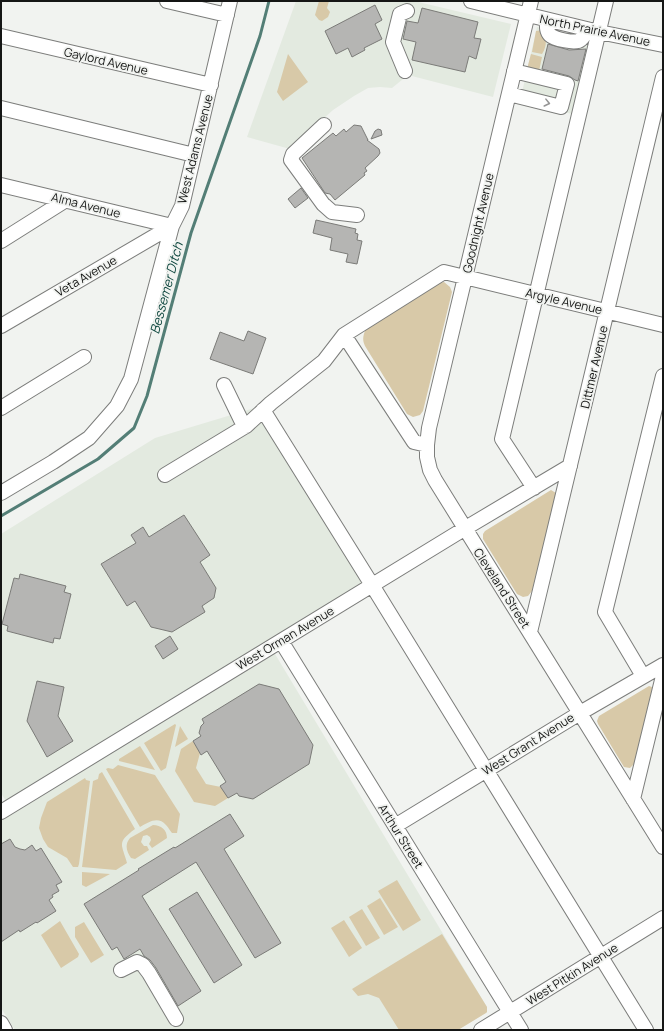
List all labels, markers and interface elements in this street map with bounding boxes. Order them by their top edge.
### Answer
street label: North Prairie Avenue [538,10,652,50]
street label: Gaylord Avenue [62,43,150,79]
street label: West Adams Avenue [173,92,217,206]
one-way arrow [543,99,550,107]
street label: Goodnight Avenue [458,171,498,275]
street label: Alma Avenue [50,188,122,222]
water label: Bessemer Ditch [145,239,187,336]
street label: Veta Avenue [52,252,120,300]
street label: Argyle Avenue [524,284,604,318]
street label: Dittmer Avenue [576,324,612,410]
street label: Cleveland Street [470,545,534,632]
street label: West Orman Avenue [233,602,337,674]
street label: West Grant Avenue [479,709,577,779]
street label: Arthur Street [374,801,428,872]
street label: West Pitkin Avenue [523,939,621,1009]

